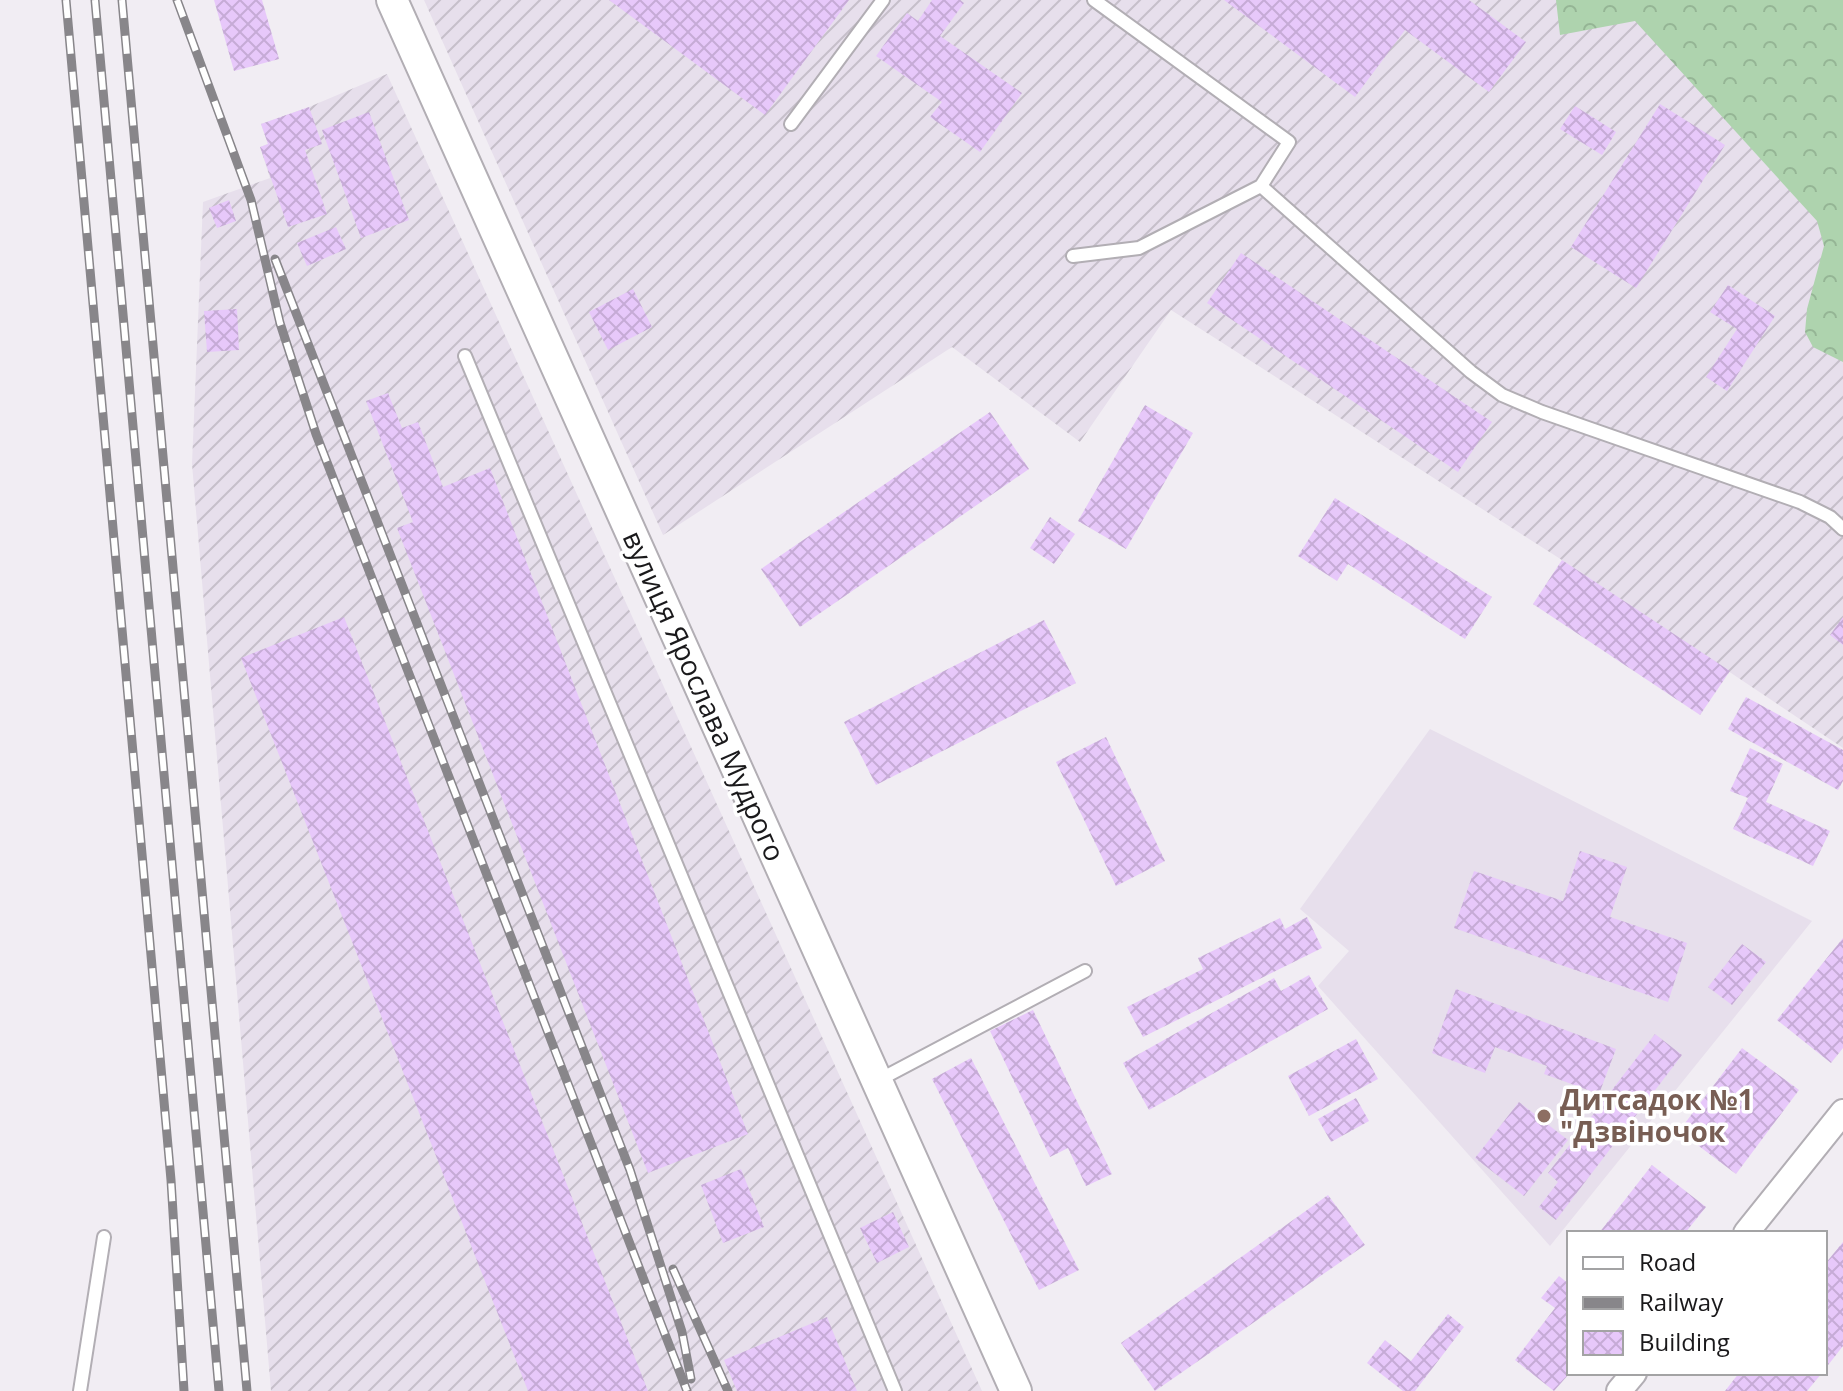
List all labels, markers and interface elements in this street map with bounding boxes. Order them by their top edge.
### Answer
street label: вулиця Ярослава Мудрого [615,524,795,867]
place label: Дитсадок №1 "Дзвіночок [1560,1080,1754,1150]
marker: Дитсадок №1 "Дзвіночок [1535,1107,1553,1125]
legend [1567,1231,1827,1375]
text: Road [1639,1245,1696,1278]
text: Railway [1639,1285,1724,1318]
text: Building [1639,1325,1730,1358]

